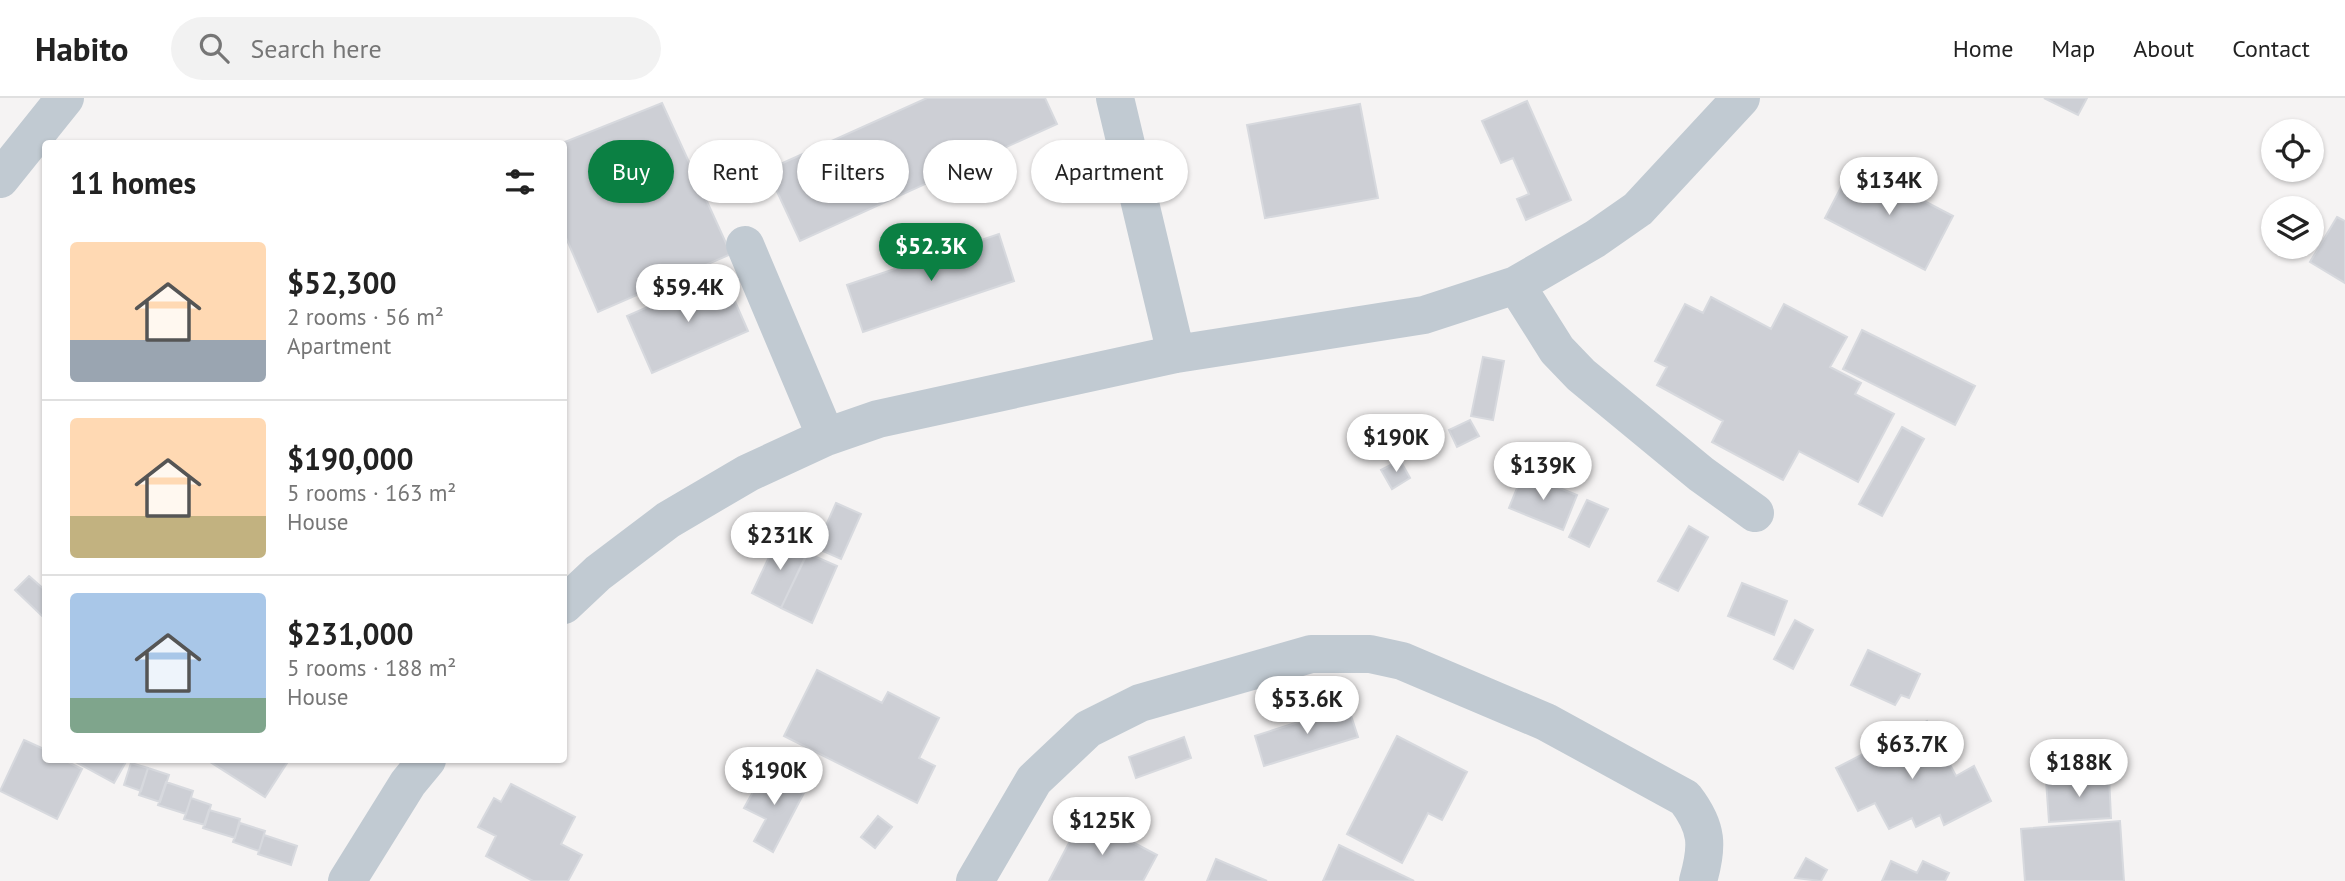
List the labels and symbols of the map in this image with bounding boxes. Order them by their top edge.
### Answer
pin: $134K [1840,158,1938,217]
pin: $52.3K [874,223,988,283]
pin: $59.4K [631,264,745,324]
pin: $190K [1347,414,1445,474]
pin: $139K [1494,442,1592,502]
pin: $231K [731,512,829,572]
pin: $53.6K [1250,676,1364,736]
pin: $63.7K [1855,722,1969,781]
pin: $188K [2030,740,2128,799]
pin: $190K [725,748,823,807]
pin: $125K [1053,798,1151,857]

